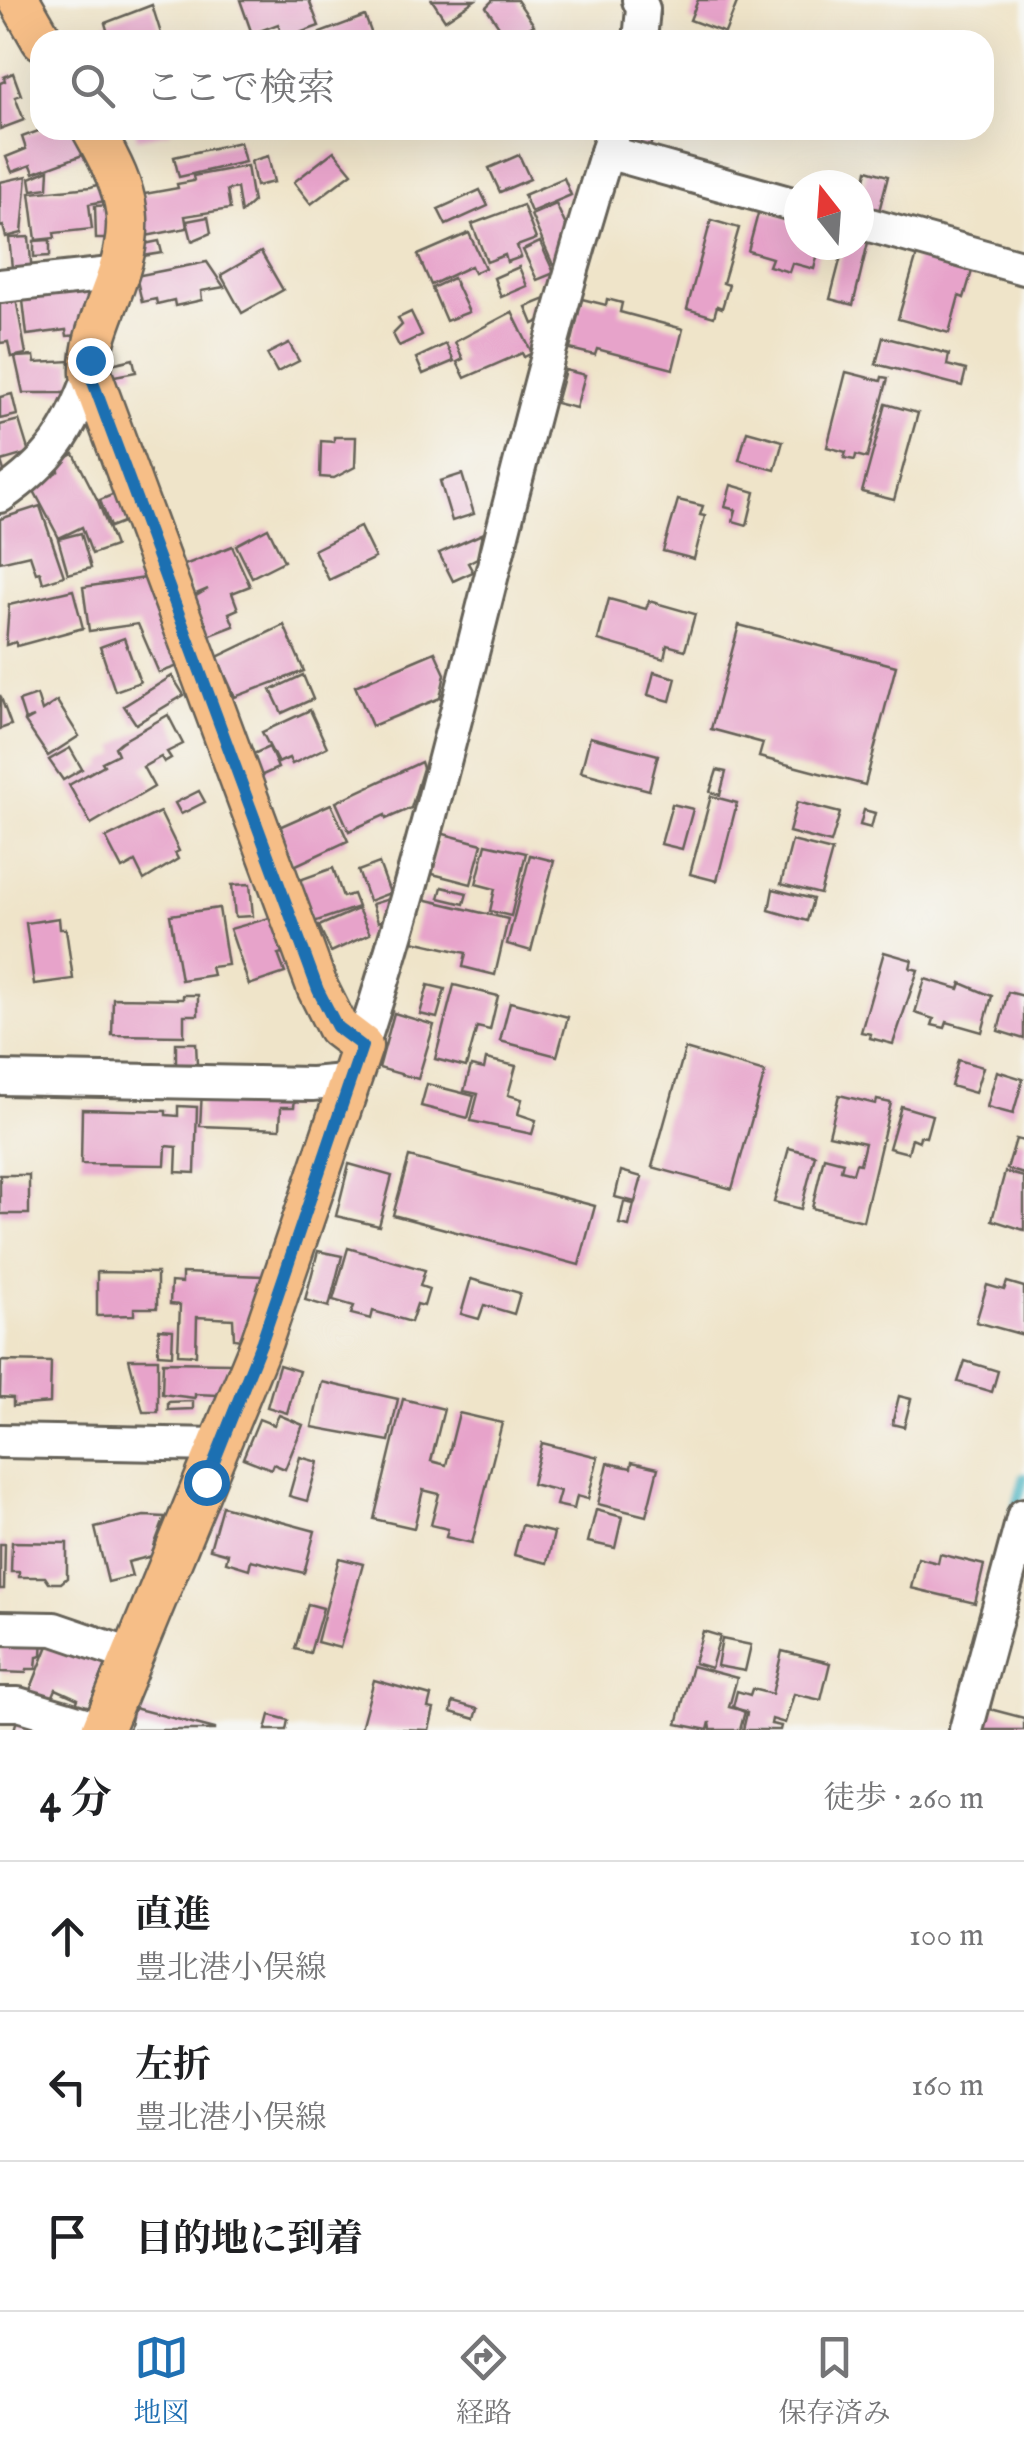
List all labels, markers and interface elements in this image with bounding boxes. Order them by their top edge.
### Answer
search box [30,30,994,140]
icon: search [65,58,120,113]
text: ここで検索 [145,66,335,114]
north arrow [784,170,874,260]
route end [68,338,114,384]
route start [184,1460,230,1506]
text: 4 分 [40,1774,112,1827]
text: 徒歩 · 260 m [823,1779,984,1820]
text: 直進 [135,1893,211,1941]
icon: ahead [40,1909,95,1964]
text: 100 m [909,1916,984,1957]
text: 豊北港小俣線 [135,1949,327,1990]
text: 左折 [135,2043,211,2091]
icon: left [40,2059,95,2114]
text: 160 m [911,2066,984,2107]
text: 豊北港小俣線 [135,2099,327,2140]
icon: arrive [40,2209,95,2264]
text: 目的地に到着 [135,2217,363,2265]
tab: 地図 [133,2330,189,2432]
tab: 経路 [456,2330,512,2432]
tab: 保存済み [779,2330,891,2432]

